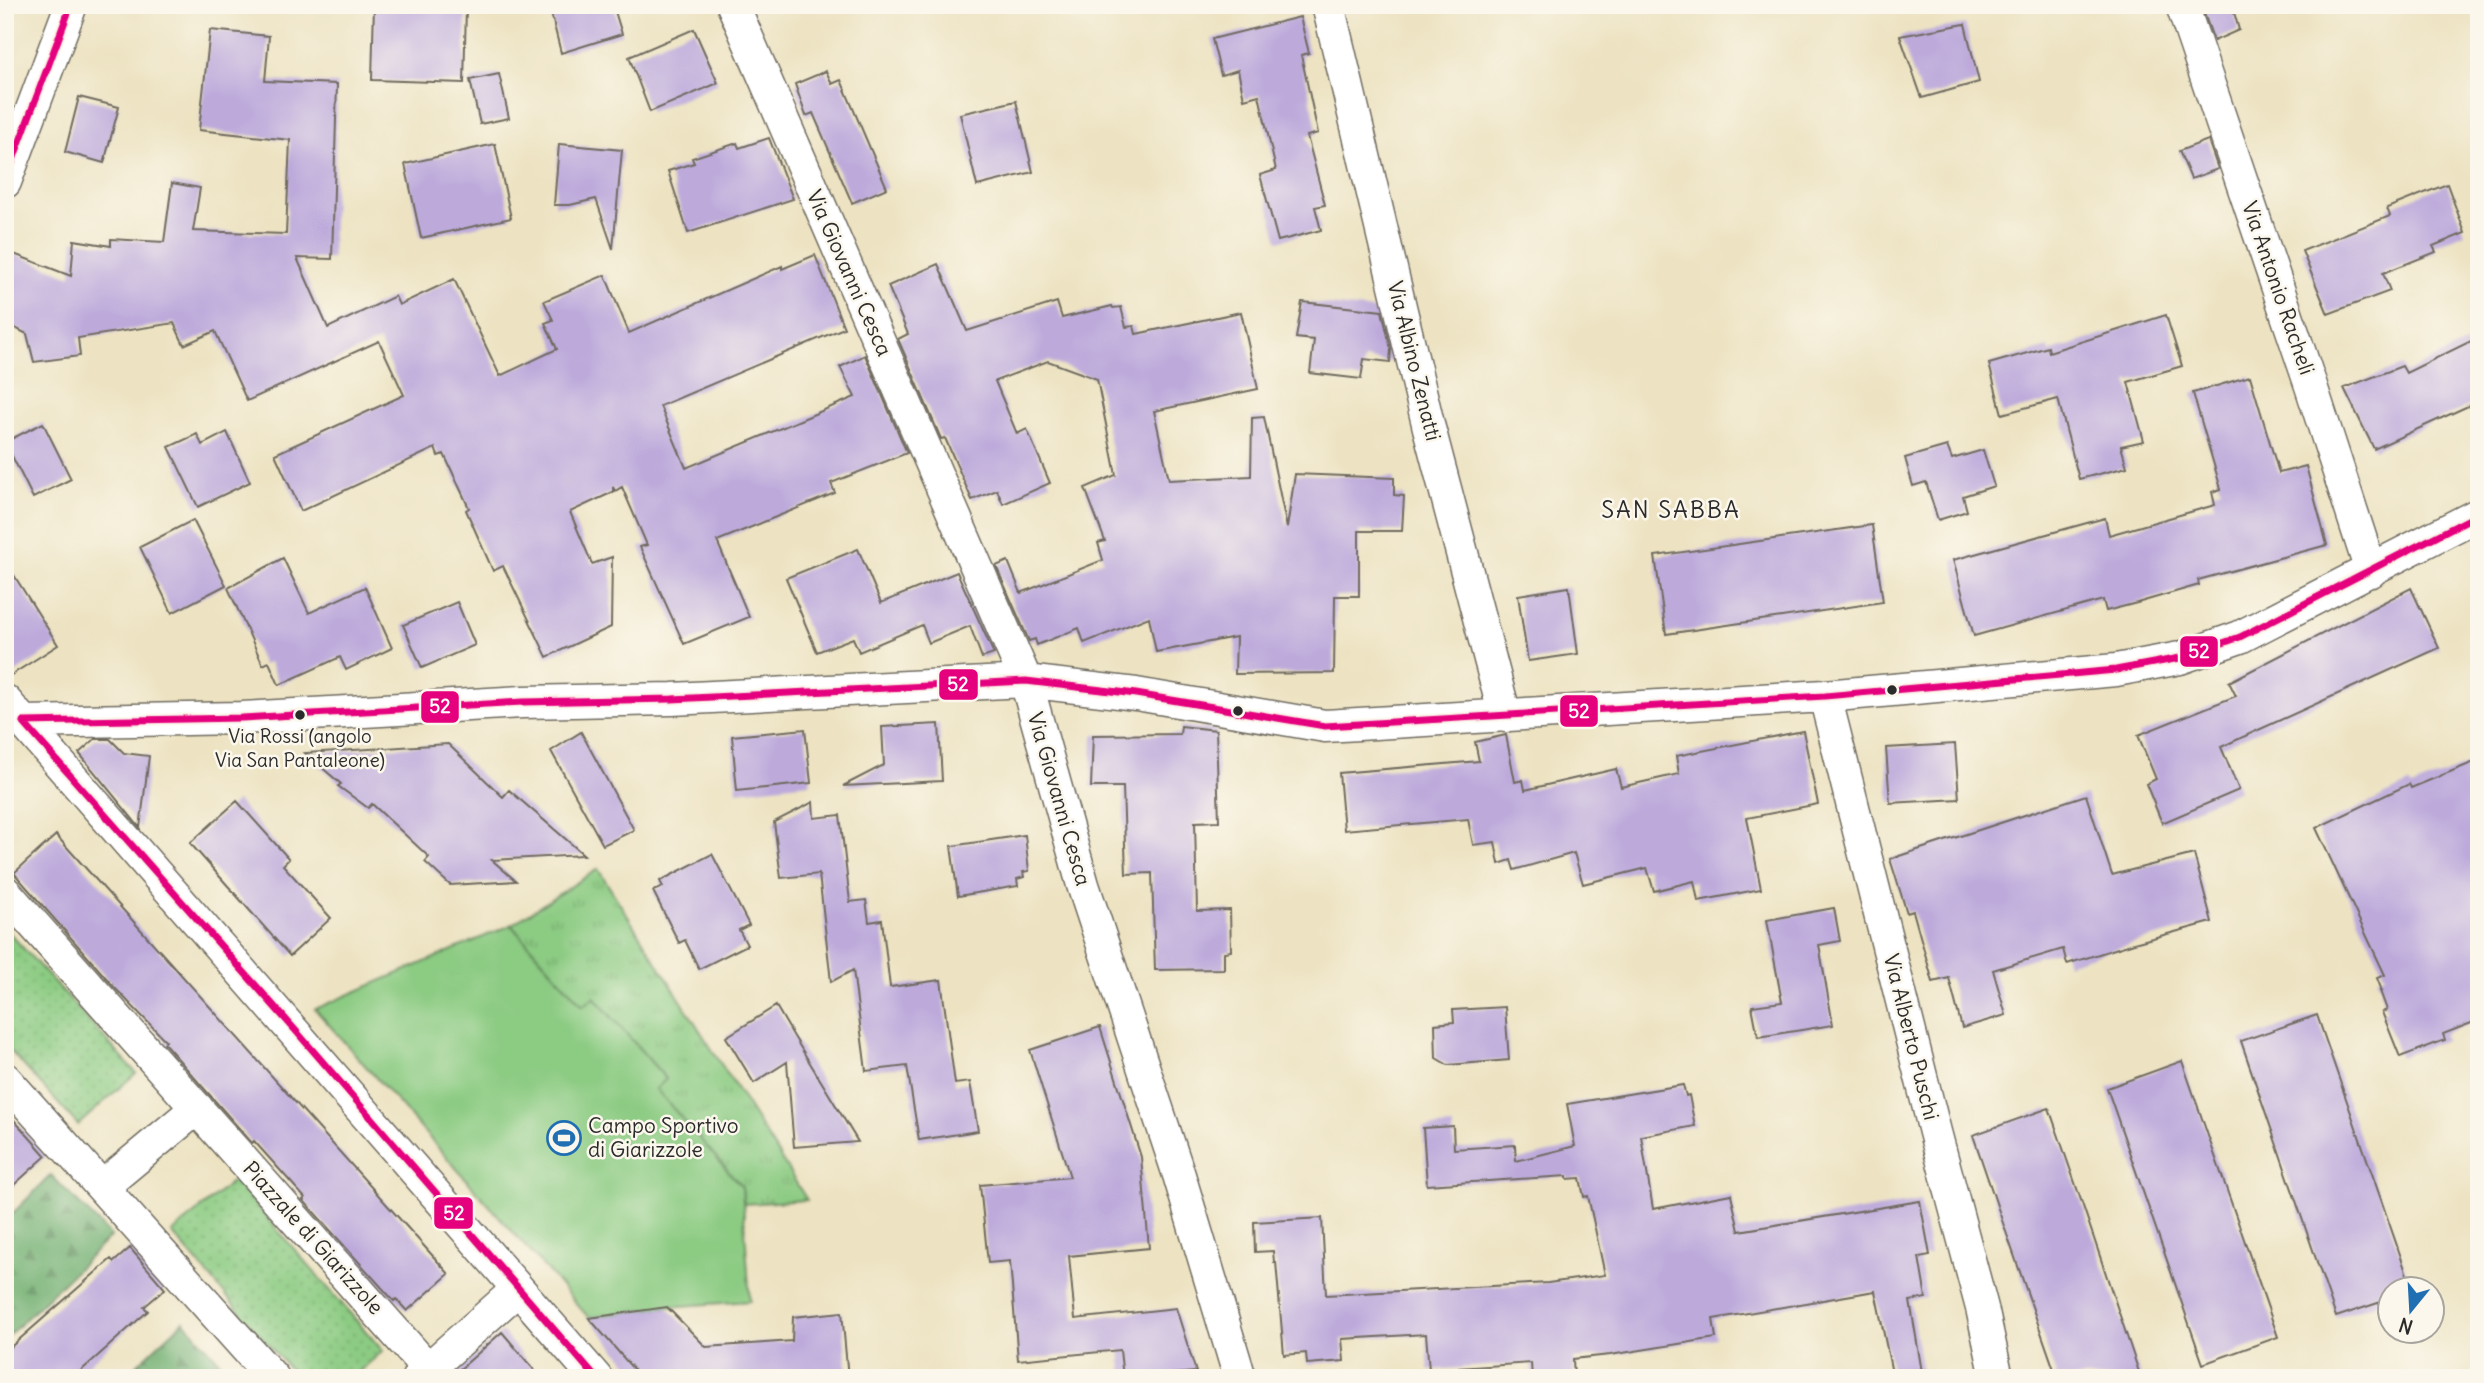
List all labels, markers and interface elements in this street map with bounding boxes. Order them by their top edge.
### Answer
street label: Via Giovanni Cesca [801,185,898,360]
street label: Via Antonio Racheli [2236,198,2321,378]
street label: Via Albino Zenatti [1382,278,1447,444]
district label: SAN SABBA [1601,495,1741,524]
line badge: 52 [2179,635,2219,668]
text: 52 [2188,639,2210,663]
line badge: 52 [938,668,979,701]
text: 52 [947,672,969,696]
unlabelled marker [1885,683,1899,697]
line badge: 52 [420,690,460,724]
text: 52 [429,694,451,718]
line badge: 52 [1559,694,1599,728]
text: 52 [1568,699,1590,723]
unlabelled marker [1231,704,1245,718]
marker: Via Rossi (angolo Via San Pantaleone) [293,708,307,722]
street label: Via Giovanni Cesca [1022,709,1097,889]
place label: Via Rossi (angolo Via San Pantaleone) [215,724,385,772]
street label: Via Alberto Puschi [1878,951,1945,1123]
place label: Campo Sportivo di Giarizzole [588,1112,739,1163]
sports icon: Campo Sportivo di Giarizzole [545,1119,583,1157]
street label: Piazzale di Giarizzole [237,1155,389,1320]
line badge: 52 [433,1196,474,1230]
text: 52 [443,1201,465,1225]
north arrow [2376,1274,2446,1344]
text: N [2396,1313,2416,1340]

